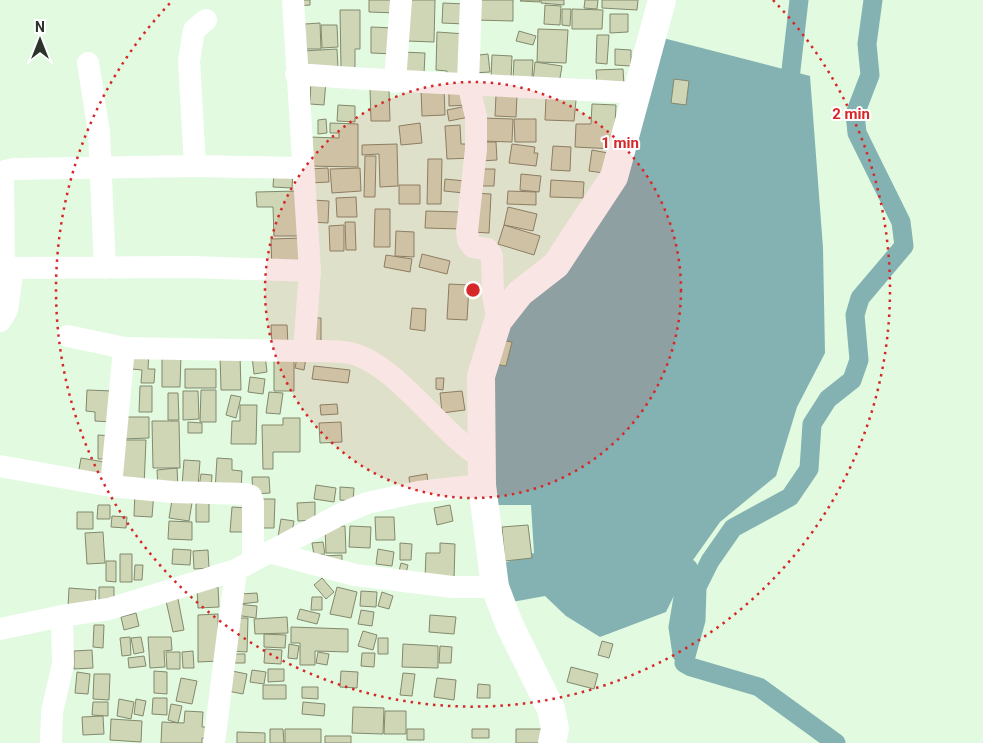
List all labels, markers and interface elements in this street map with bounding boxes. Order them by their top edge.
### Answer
north arrow [15,15,65,65]
text: N [35,19,45,35]
text: 2 min [832,105,870,123]
text: 1 min [601,134,639,152]
centre of rings [464,281,482,299]

